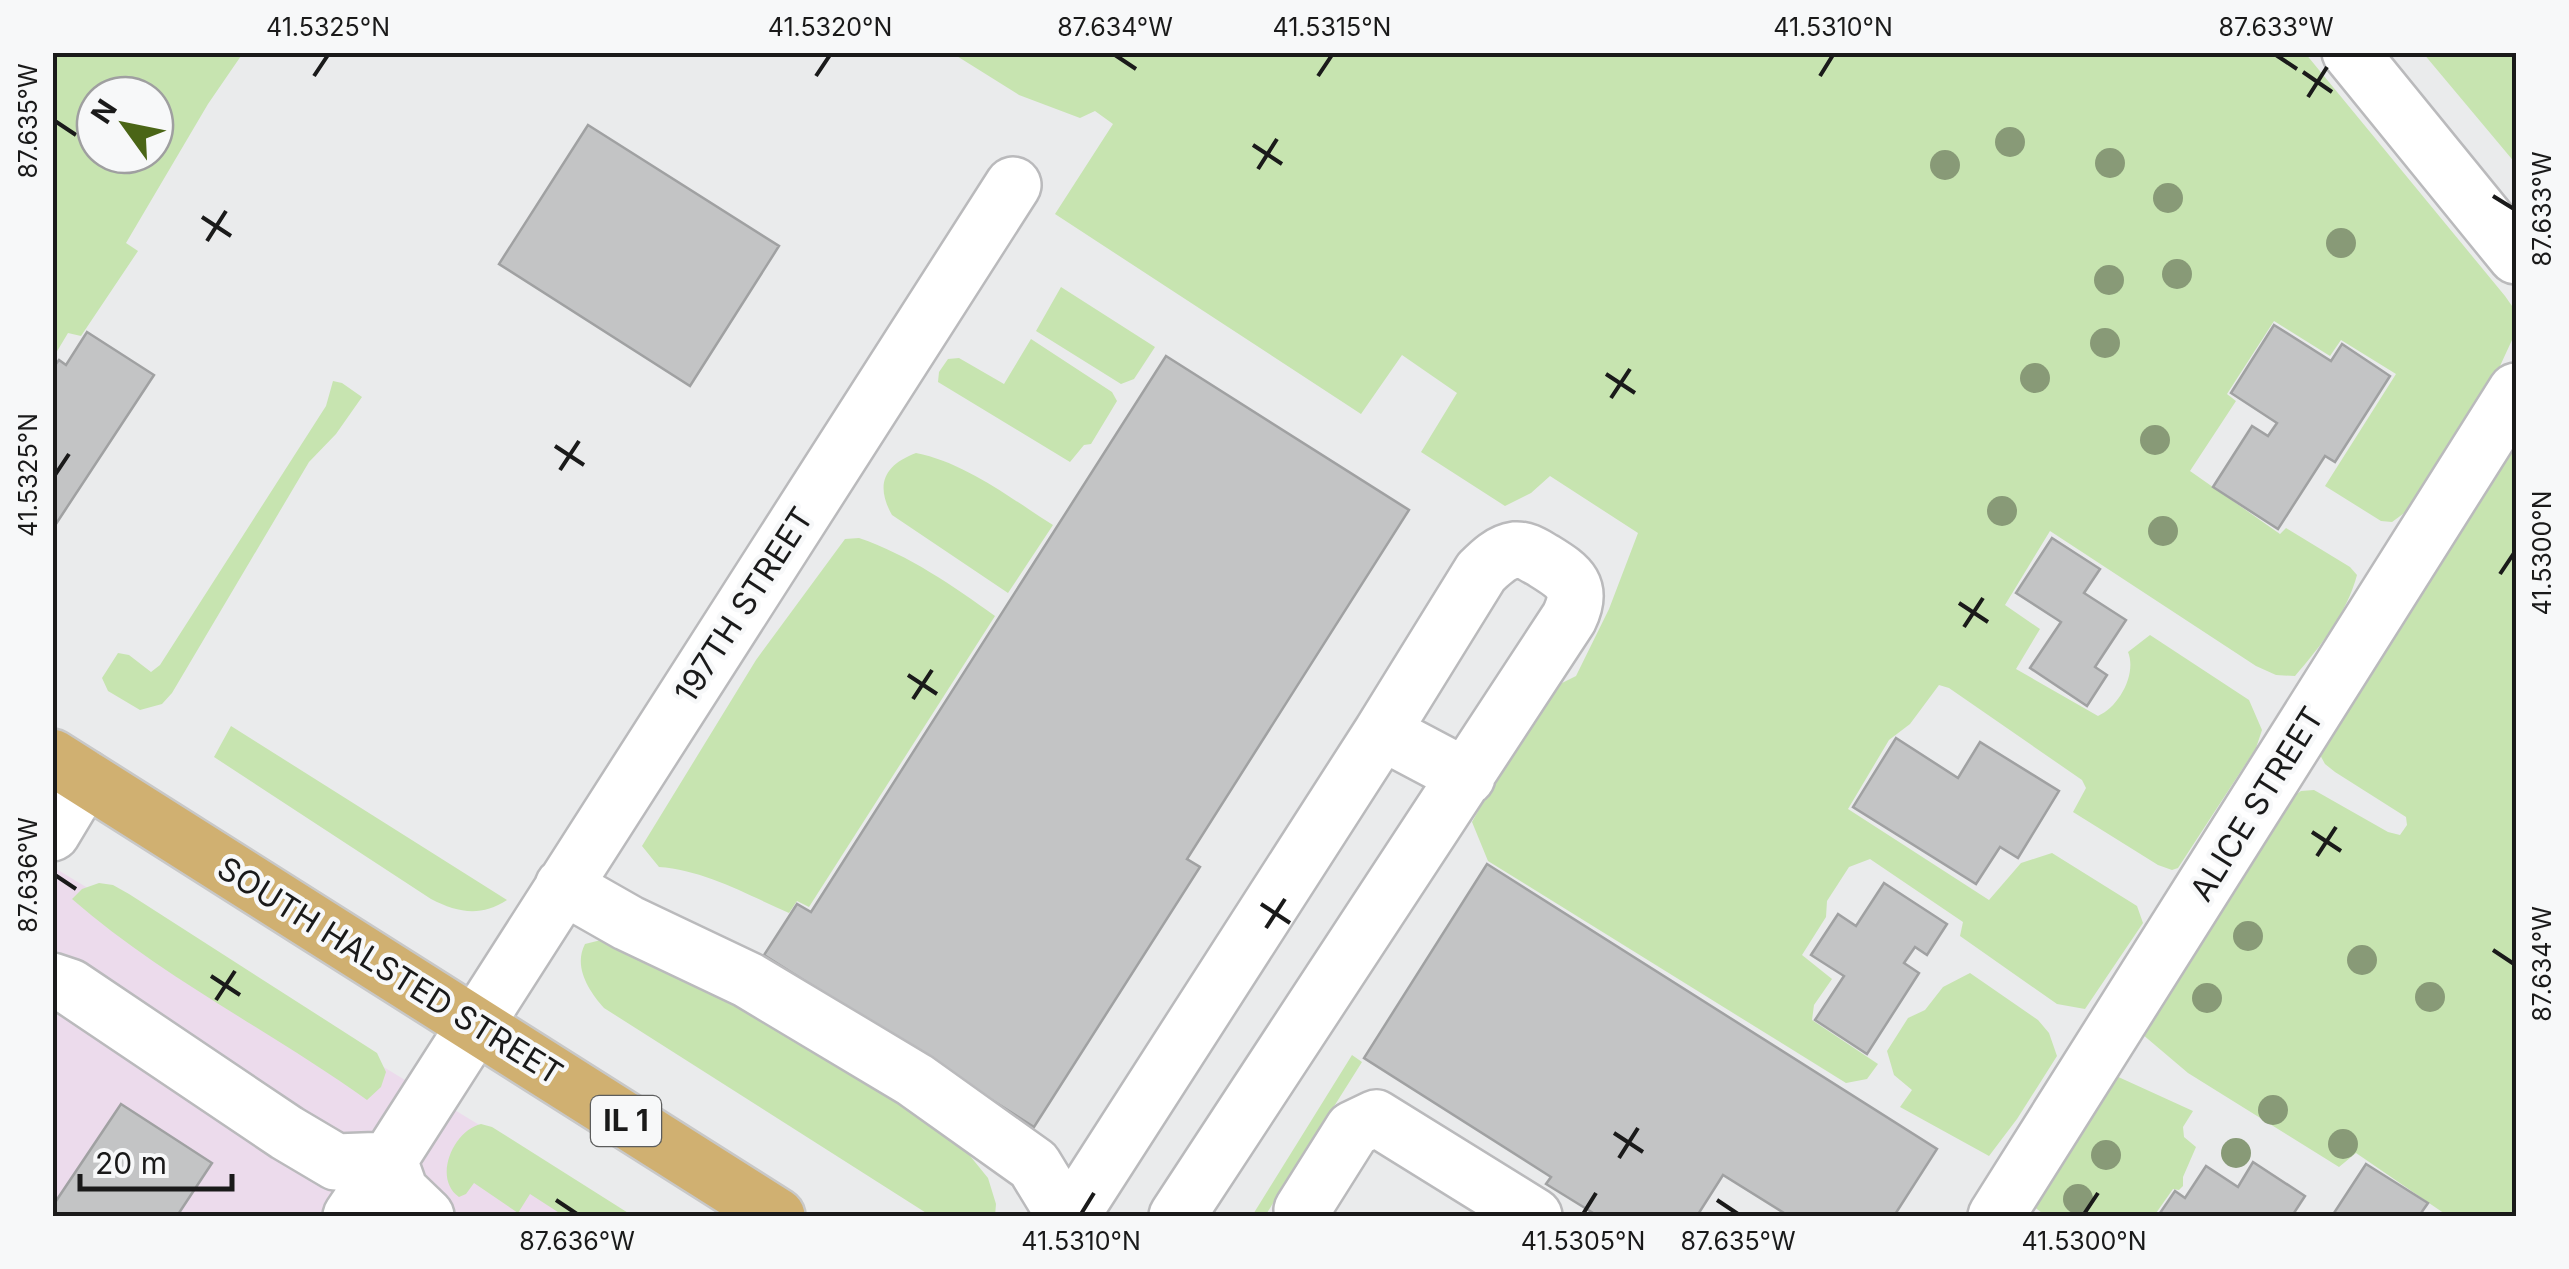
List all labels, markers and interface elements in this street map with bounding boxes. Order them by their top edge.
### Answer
text: 41.5325°N [266,12,390,42]
text: 41.5320°N [768,12,892,42]
text: 87.634°W [1057,12,1173,42]
text: 41.5315°N [1273,12,1391,42]
text: 41.5310°N [1773,12,1893,42]
text: 87.633°W [2218,12,2334,42]
text: 87.635°W [13,63,43,179]
north arrow [75,75,175,175]
text: N [84,93,124,130]
text: 87.633°W [2527,151,2557,267]
text: 41.5325°N [13,413,43,537]
text: 41.5300°N [2527,490,2557,616]
street label: 197TH STREET [666,500,821,710]
street label: ALICE STREET [2181,700,2332,908]
text: 87.636°W [13,817,43,933]
street label: SOUTH HALSTED STREET [210,848,570,1093]
text: 87.634°W [2527,906,2557,1022]
road number: IL 1 [591,1096,661,1146]
scale bar [80,1129,232,1191]
text: 20 m [95,1145,167,1181]
text: 87.636°W [519,1226,635,1256]
text: 41.5310°N [1021,1226,1141,1256]
text: 41.5305°N [1521,1226,1645,1256]
text: 87.635°W [1680,1226,1796,1256]
text: 41.5300°N [2021,1226,2147,1256]

